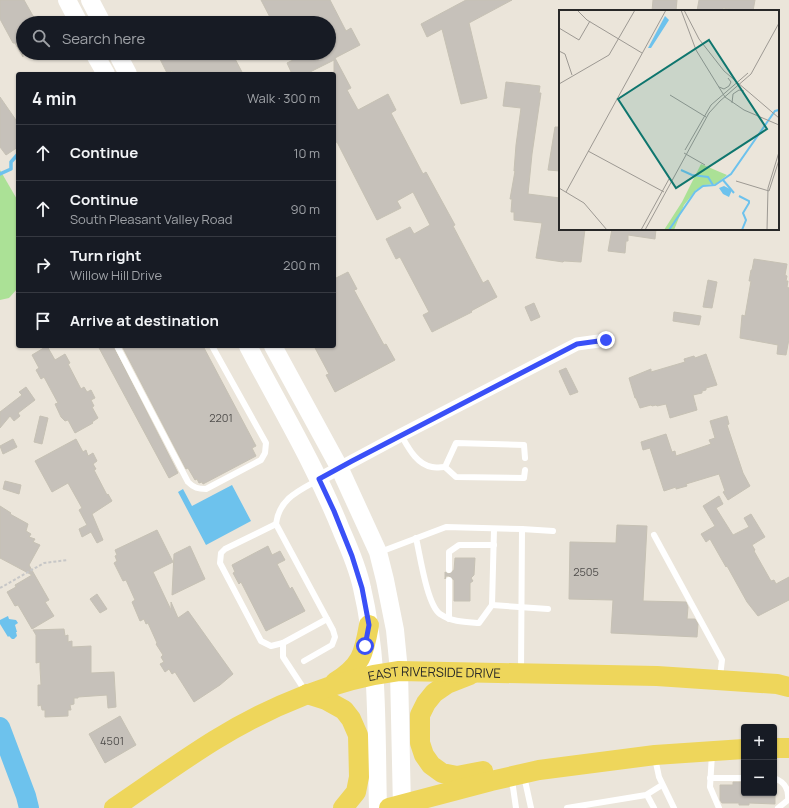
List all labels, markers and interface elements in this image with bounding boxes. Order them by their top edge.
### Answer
inset map [559,10,779,230]
search box [16,16,336,60]
icon: search [30,27,52,49]
text: Search here [62,28,145,49]
text: 4 min [32,87,76,110]
text: Walk · 300 m [247,89,320,107]
icon: ahead [32,142,54,164]
text: Continue [70,142,138,163]
text: 10 m [293,144,320,162]
text: Continue [70,189,138,210]
icon: ahead [32,198,54,220]
text: 90 m [290,200,320,218]
text: South Pleasant Valley Road [70,210,232,228]
text: Turn right [70,245,141,266]
icon: right [32,254,54,276]
text: 200 m [283,256,320,274]
text: Willow Hill Drive [70,266,162,284]
icon: arrive [32,310,54,332]
text: Arrive at destination [70,310,219,331]
route end [597,331,615,349]
house number: 2201 [209,410,233,425]
house number: 2505 [573,564,599,579]
route start [356,637,374,655]
street label: EAST RIVERSIDE DRIVE [366,662,501,685]
map controls [741,724,777,796]
button: + [741,724,777,760]
house number: 4501 [100,733,124,748]
button: − [741,760,777,796]

